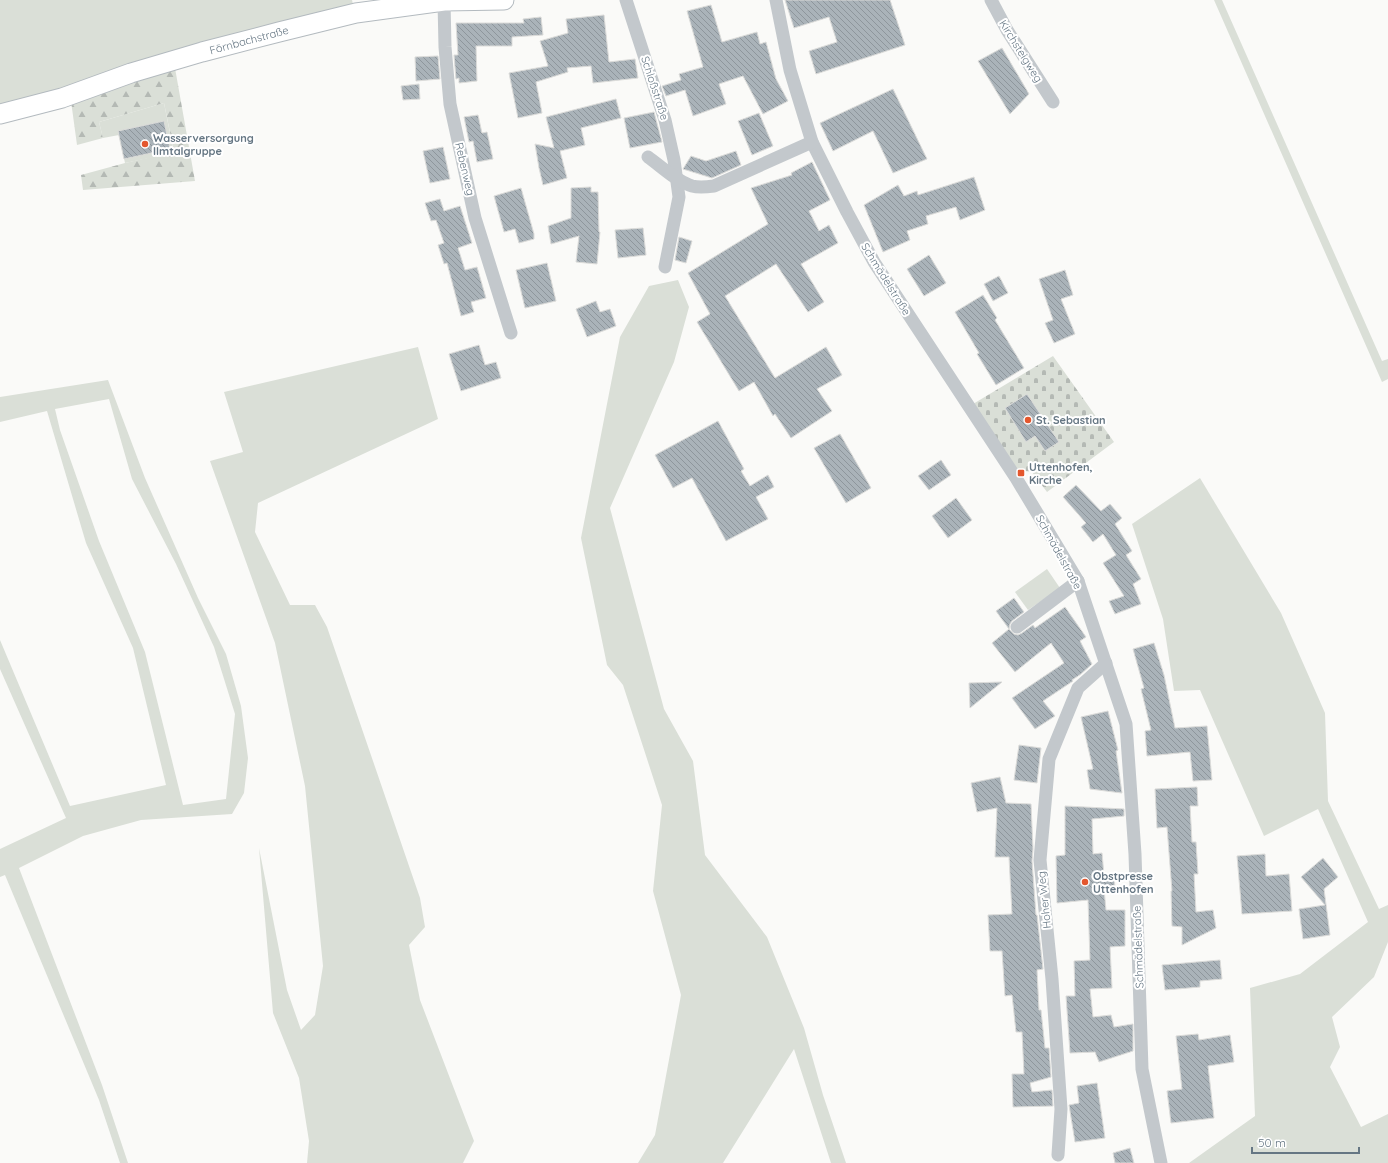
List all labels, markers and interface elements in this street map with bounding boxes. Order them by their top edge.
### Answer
street label: Kirchsteigweg [996,17,1046,85]
street label: Förnbachstraße [208,23,290,57]
street label: Schloßstraße [638,54,672,122]
place label: Wasserversorgung Ilmtalgruppe [153,131,254,158]
marker: Wasserversorgung Ilmtalgruppe [140,139,150,149]
street label: Rebenweg [452,141,478,197]
street label: Schmädelstraße [858,240,914,318]
place label: St. Sebastian [1036,413,1106,427]
marker: St. Sebastian [1023,415,1033,425]
place label: Uttenhofen, Kirche [1029,460,1093,487]
marker: Uttenhofen, Kirche [1016,468,1026,478]
street label: Schmädelstraße [1033,512,1085,592]
place label: Obstpresse Uttenhofen [1093,869,1154,896]
street label: Hoher Weg [1034,871,1054,929]
marker: Obstpresse Uttenhofen [1080,877,1090,887]
street label: Schmädelstraße [1130,905,1146,989]
scale bar [1252,1129,1359,1155]
text: 50 m [1258,1135,1286,1150]

